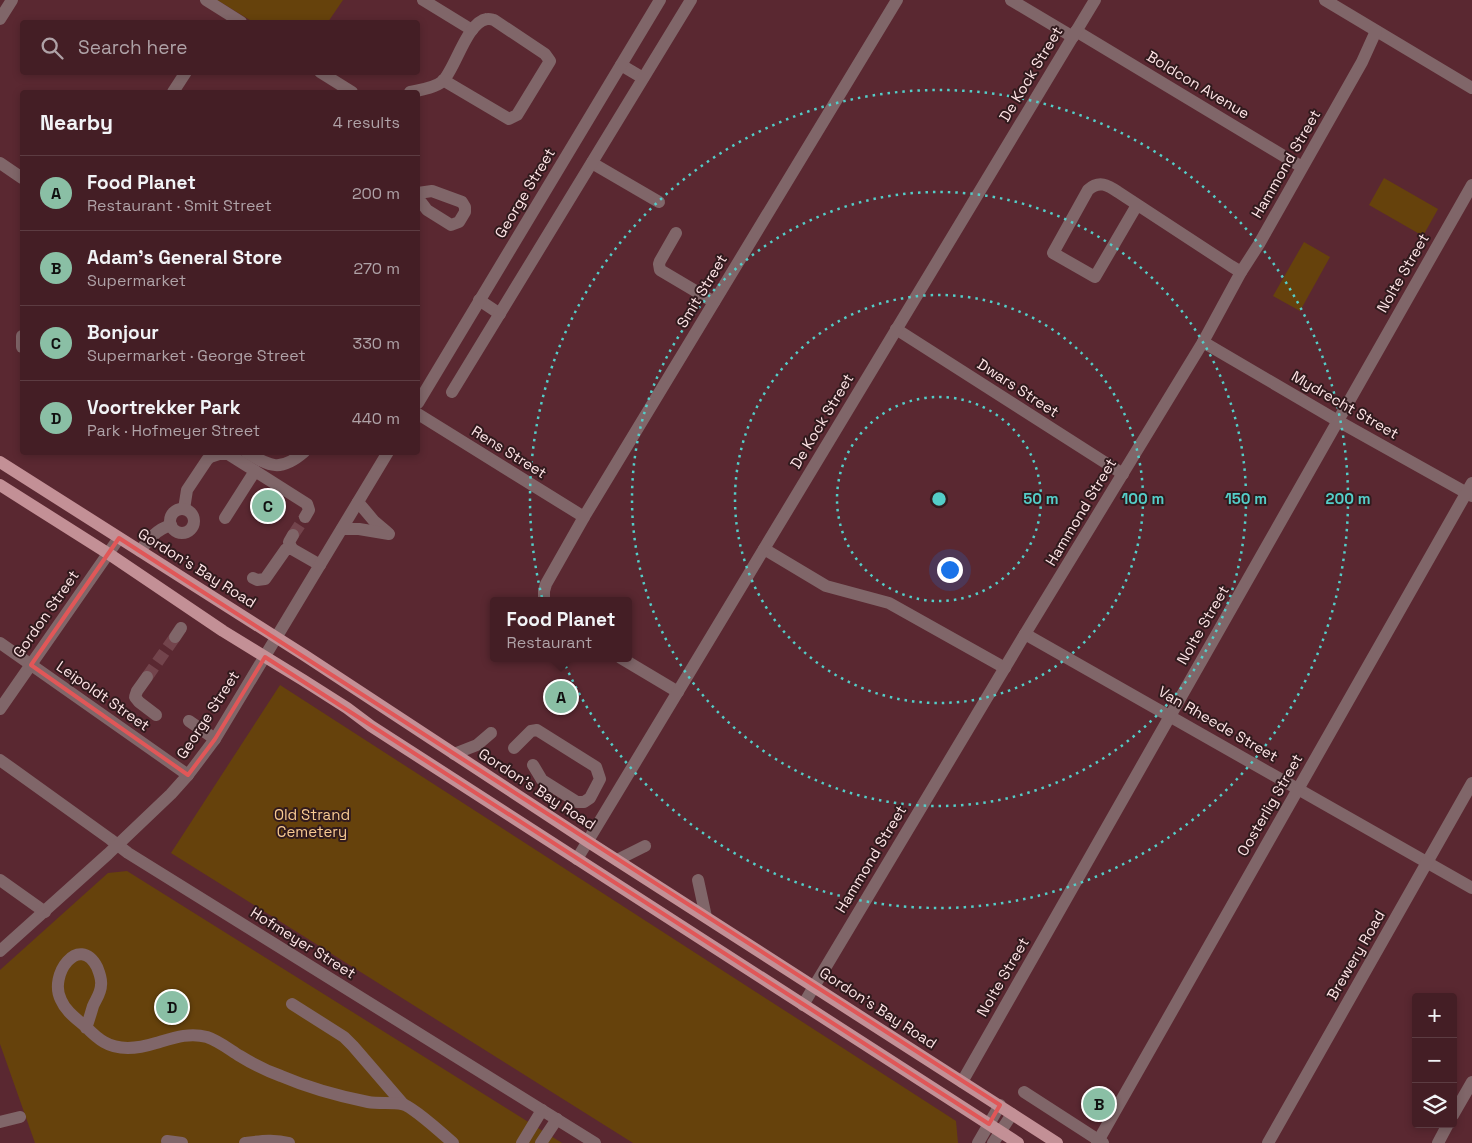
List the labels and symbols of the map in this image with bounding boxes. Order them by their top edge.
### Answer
street label: De Kock Street [995,23,1066,125]
street label: Boldcon Avenue [1143,46,1253,123]
street label: Hammond Street [1247,106,1324,221]
street label: George Street [490,144,559,241]
street label: Nolte Street [1372,230,1433,316]
street label: Smit Street [672,250,731,331]
street label: Dwars Street [974,354,1063,421]
street label: Mydrecht Street [1288,366,1402,443]
street label: De Kock Street [786,370,857,472]
street label: Rens Street [468,421,550,482]
street label: Hammond Street [1041,454,1120,569]
pin: C [252,487,284,525]
text: 50 m [1023,489,1059,508]
text: 100 m [1122,489,1164,508]
text: 150 m [1225,489,1267,508]
text: 200 m [1326,489,1370,508]
centre of rings [930,490,948,508]
street label: Gordon's Bay Road [135,524,260,612]
your location [937,557,963,583]
street label: Gordon Street [8,566,83,661]
street label: Nolte Street [1172,582,1233,668]
street label: Leipoldt Street [53,656,154,735]
street label: George Street [172,667,243,763]
pin: A [545,678,577,716]
street label: Van Rheede Street [1155,682,1282,766]
street label: Gordon's Bay Road [475,744,599,834]
street label: Oosterlig Street [1233,750,1307,859]
street label: Hammond Street [831,801,910,916]
park label: Old Strand Cemetery [274,805,350,841]
street label: Hofmeyer Street [247,903,360,983]
street label: Brewery Road [1322,907,1389,1003]
street label: Nolte Street [972,934,1033,1020]
street label: Gordon's Bay Road [816,963,940,1053]
pin: D [156,988,188,1026]
pin: B [1083,1085,1115,1123]

